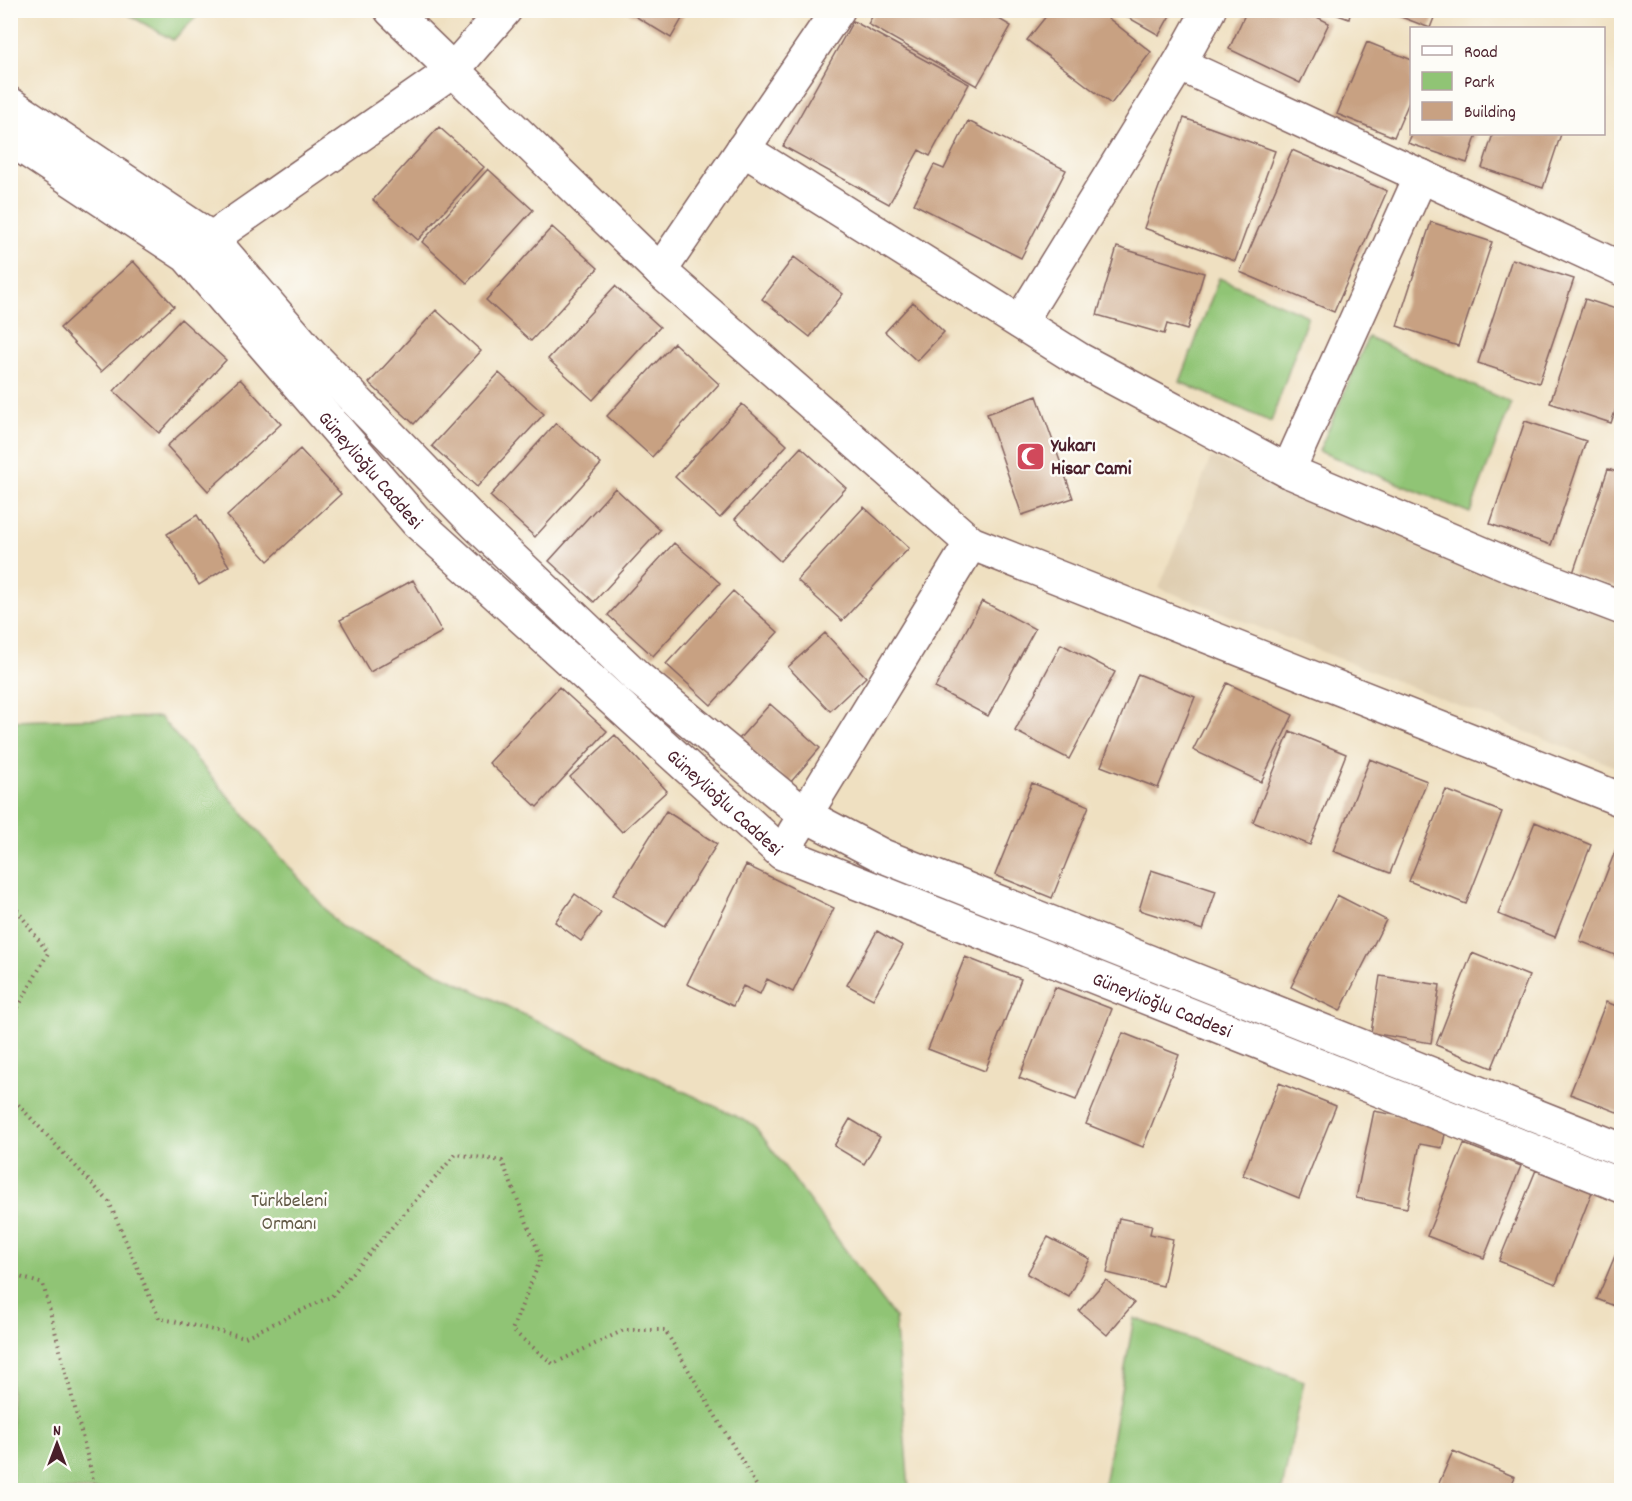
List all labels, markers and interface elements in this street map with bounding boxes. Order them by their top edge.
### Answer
legend [1410,27,1605,135]
text: Road [1464,41,1498,66]
text: Park [1464,71,1495,96]
text: Building [1464,101,1516,126]
street label: Güneylioğlu Caddesi [310,406,428,538]
place label: Yukarı Hisar Cami [1050,433,1132,484]
mosque icon: Yukarı Hisar Cami [1014,440,1046,472]
street label: Güneylioğlu Caddesi [659,744,788,864]
street label: Güneylioğlu Caddesi [1088,966,1236,1047]
park label: Türkbeleni Ormanı [251,1188,327,1239]
north arrow [27,1414,87,1474]
text: N [53,1420,61,1443]

